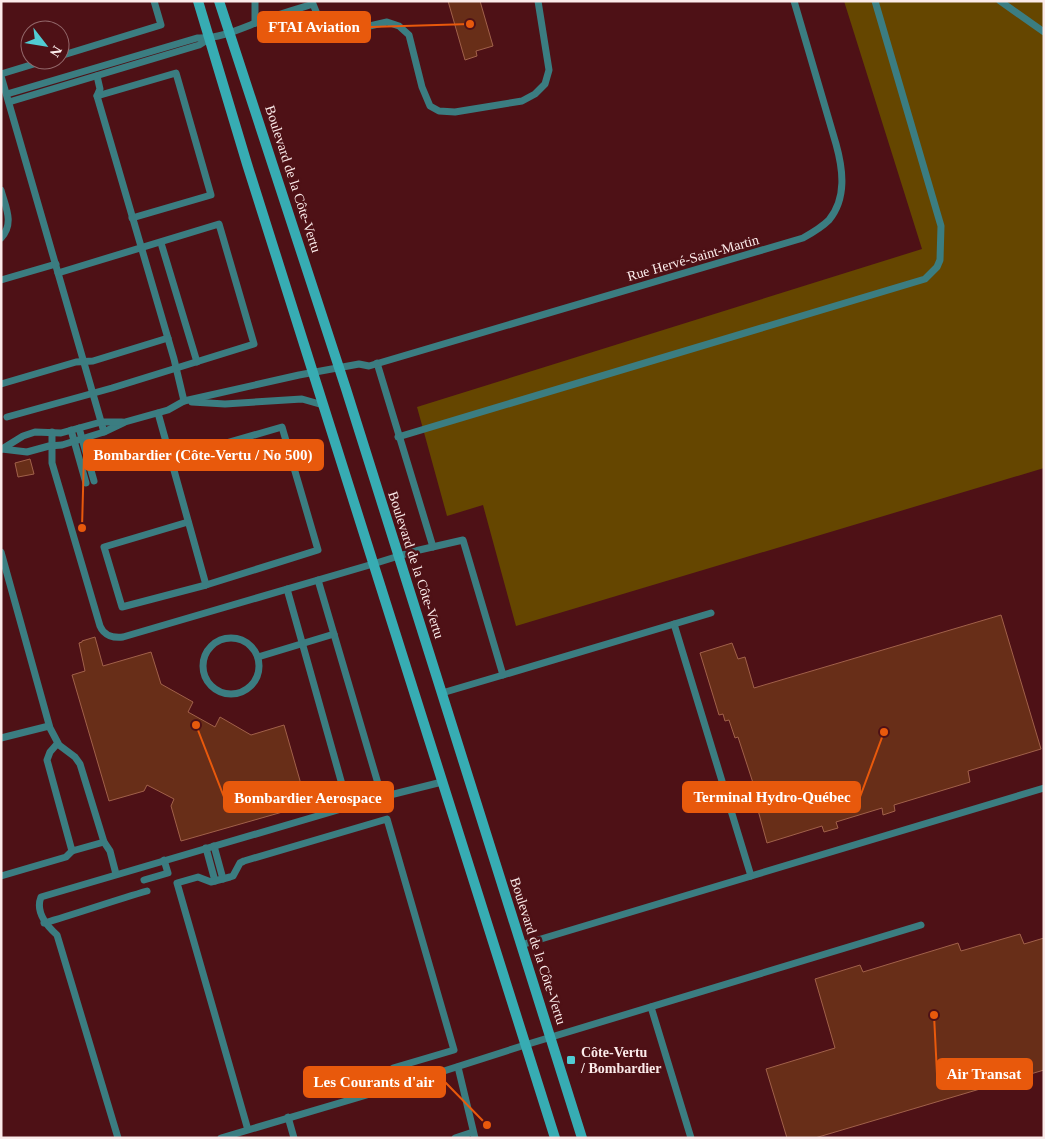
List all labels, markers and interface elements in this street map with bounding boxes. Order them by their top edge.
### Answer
callout: FTAI Aviation [258,12,370,42]
text: FTAI Aviation [268,19,360,35]
north arrow [20,20,70,70]
text: N [47,43,65,60]
street label: Boulevard de la Côte-Vertu [262,104,324,254]
street label: Rue Hervé-Saint-Martin [625,232,761,284]
callout: Bombardier (Côte-Vertu / No 500) [84,440,323,470]
text: Bombardier (Côte-Vertu / No 500) [93,447,313,464]
street label: Boulevard de la Côte-Vertu [385,490,447,640]
callout: Bombardier Aerospace [224,782,393,812]
callout: Terminal Hydro-Québec [683,782,860,812]
text: Terminal Hydro-Québec [693,789,851,805]
text: Bombardier Aerospace [234,790,382,806]
street label: Boulevard de la Côte-Vertu [507,876,569,1026]
place label: Côte-Vertu / Bombardier [580,1045,662,1076]
marker: Côte-Vertu / Bombardier [565,1054,577,1066]
callout: Air Transat [937,1059,1032,1089]
text: Air Transat [947,1066,1021,1082]
callout: Les Courants d'air [304,1067,445,1097]
text: Les Courants d'air [314,1074,435,1090]

